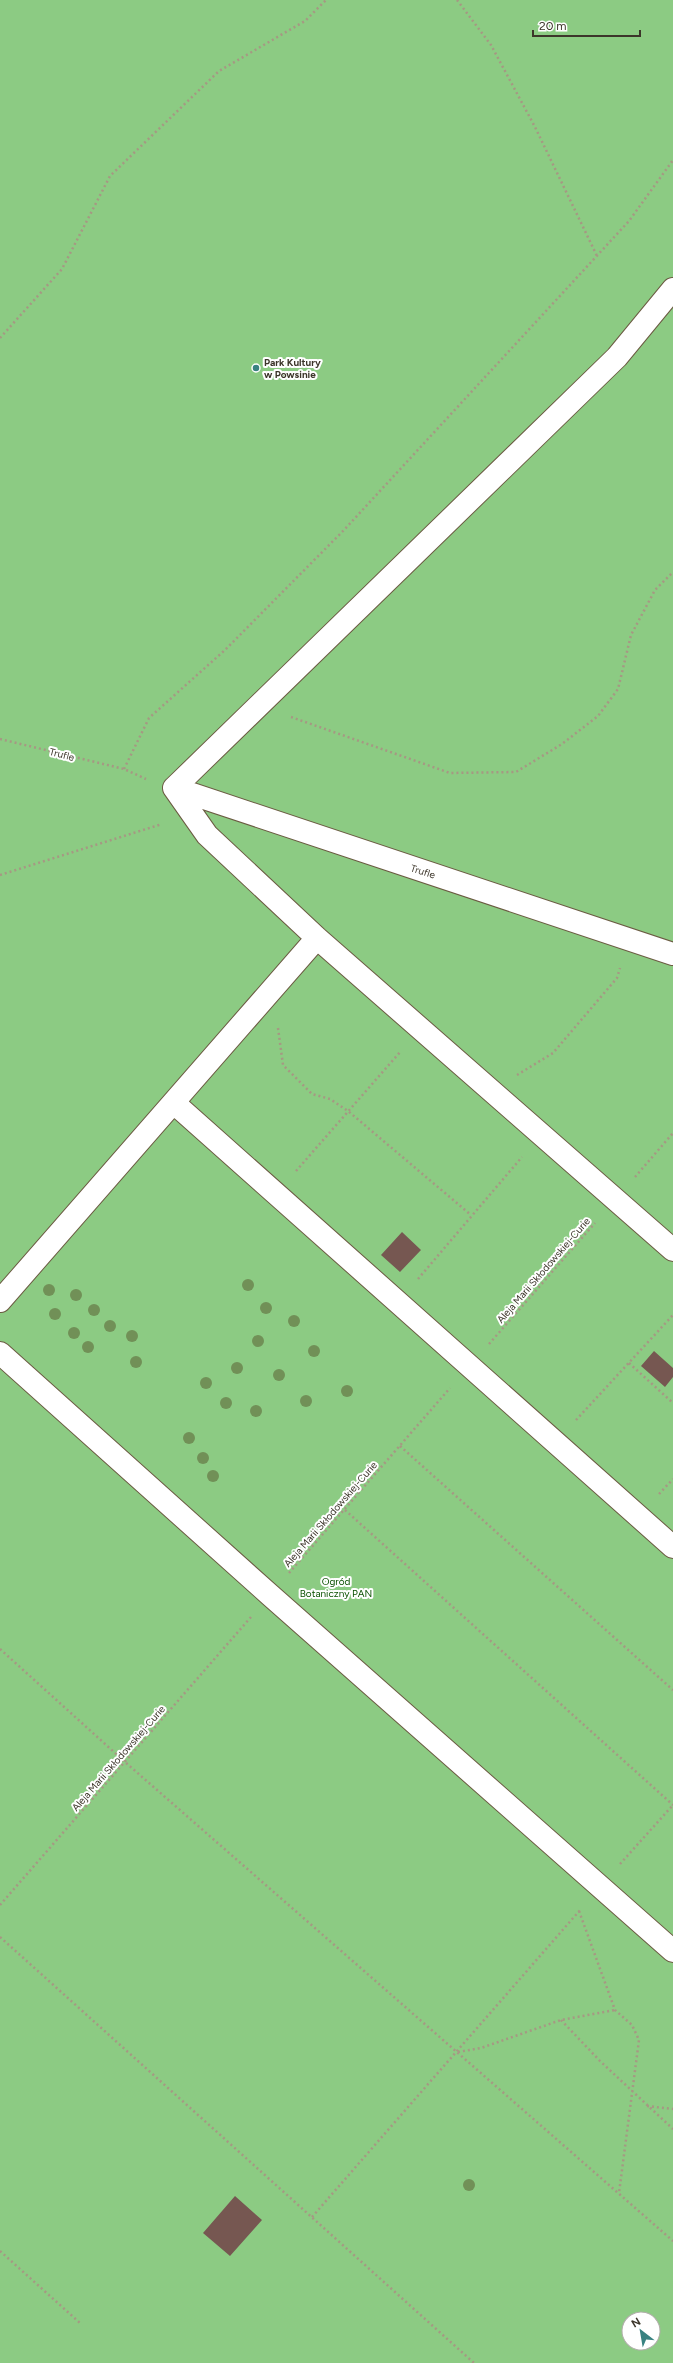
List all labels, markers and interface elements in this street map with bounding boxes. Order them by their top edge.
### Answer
scale bar [533,12,640,38]
text: 20 m [539,19,567,33]
place label: Park Kultury w Powsinie [264,356,321,381]
marker: Park Kultury w Powsinie [251,363,261,373]
street label: Trufle [48,745,76,764]
street label: Trufle [409,861,437,882]
street label: Aleja Marii Skłodowskiej-Curie [494,1214,593,1326]
street label: Aleja Marii Skłodowskiej-Curie [281,1458,380,1570]
park label: Ogród Botaniczny PAN [300,1575,372,1600]
street label: Aleja Marii Skłodowskiej-Curie [69,1702,168,1814]
north arrow [621,2311,661,2351]
text: N [629,2315,643,2331]

